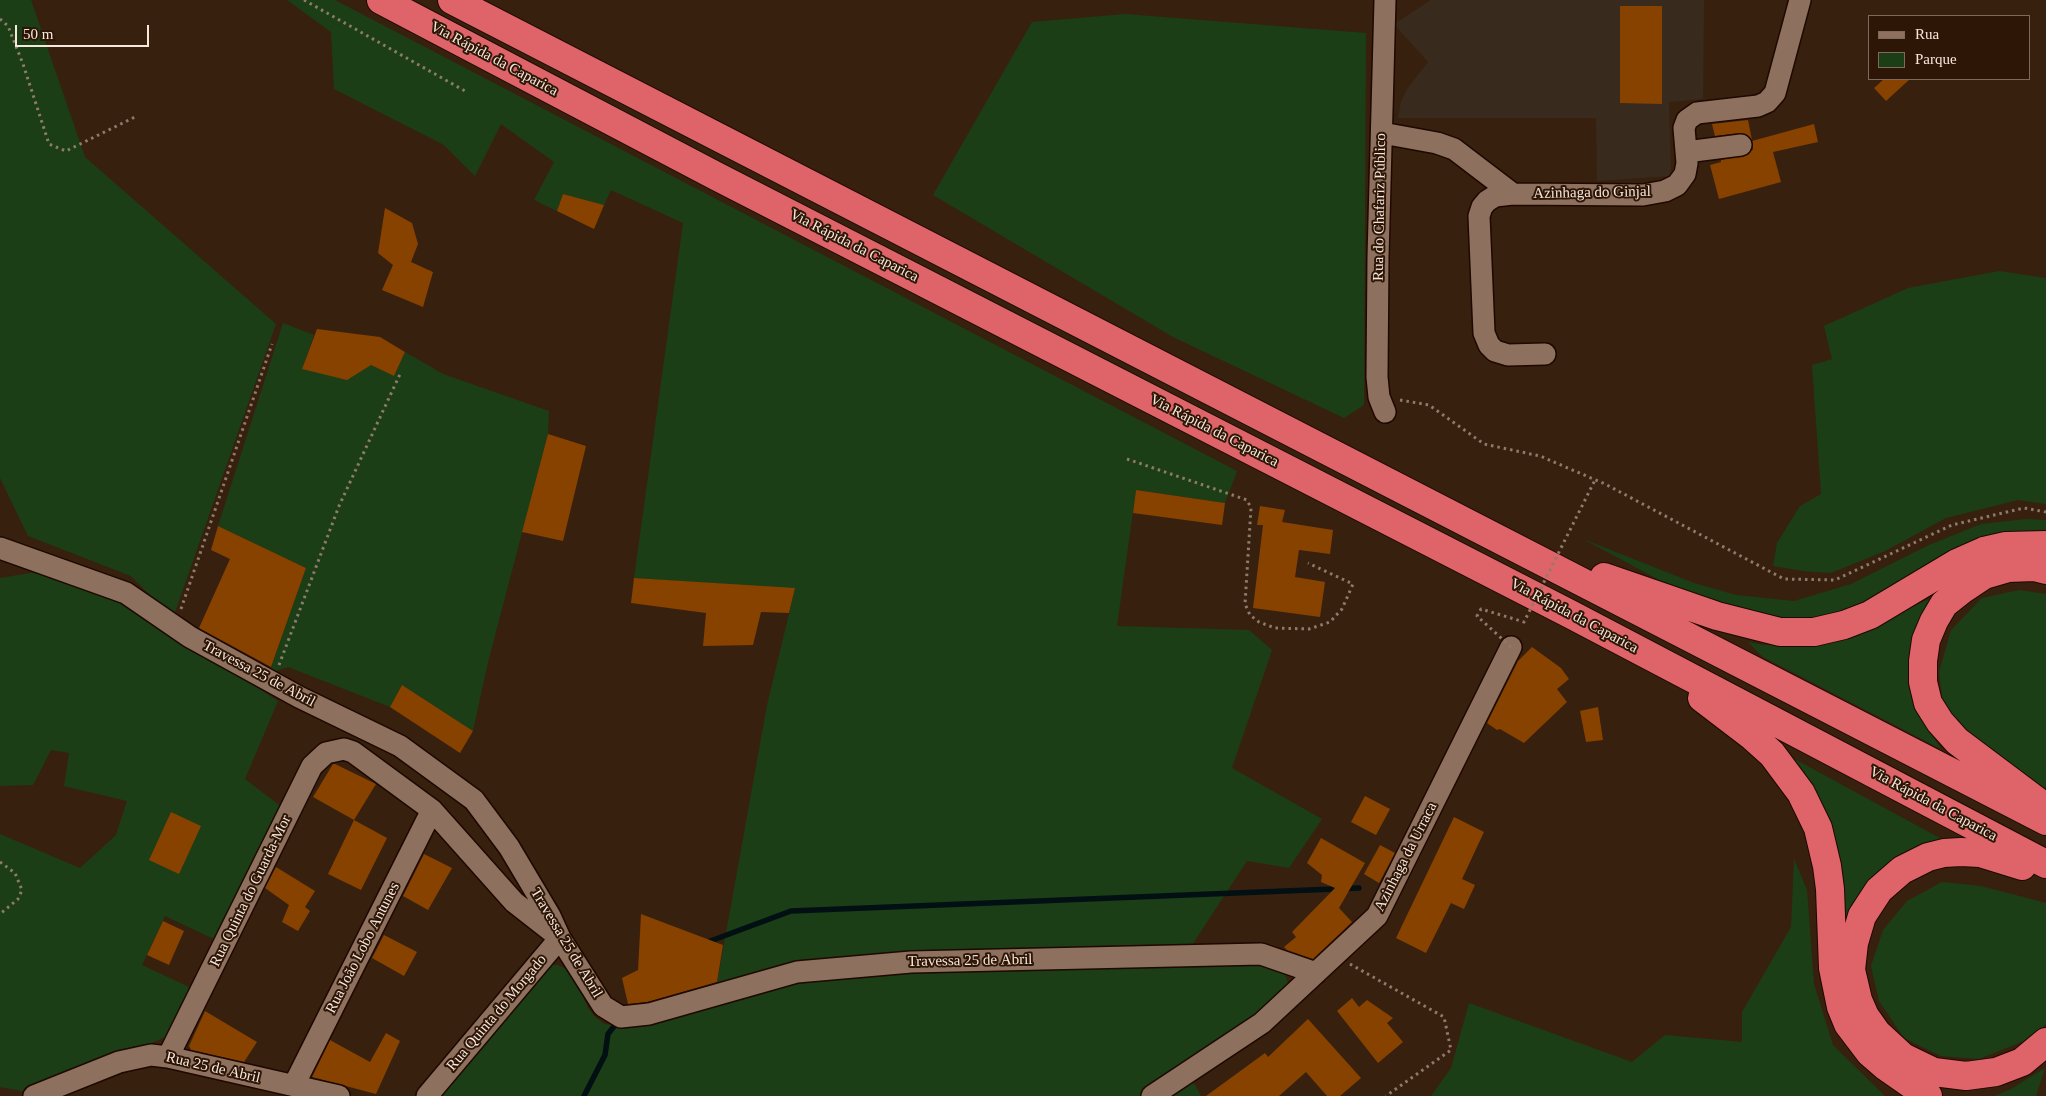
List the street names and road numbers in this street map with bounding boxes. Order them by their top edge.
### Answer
street label: Via Rápida da Caparica [427,18,561,100]
street label: Rua do Chafariz Público [1370,133,1390,281]
street label: Azinhaga do Ginjal [1533,183,1651,203]
street label: Via Rápida da Caparica [787,206,921,286]
street label: Via Rápida da Caparica [1147,391,1281,471]
street label: Via Rápida da Caparica [1507,575,1641,657]
street label: Travessa 25 de Abril [200,637,318,711]
street label: Via Rápida da Caparica [1866,763,2000,845]
street label: Azinhaga da Urraca [1371,799,1441,915]
street label: Rua Quinta do Guarda-Mor [206,812,296,970]
street label: Rua João Lobo Antunes [322,880,404,1016]
street label: Travessa 25 de Abril [526,885,606,1001]
street label: Rua Quinta do Morgado [443,951,551,1075]
street label: Travessa 25 de Abril [907,951,1033,971]
street label: Rua 25 de Abril [164,1048,262,1088]

